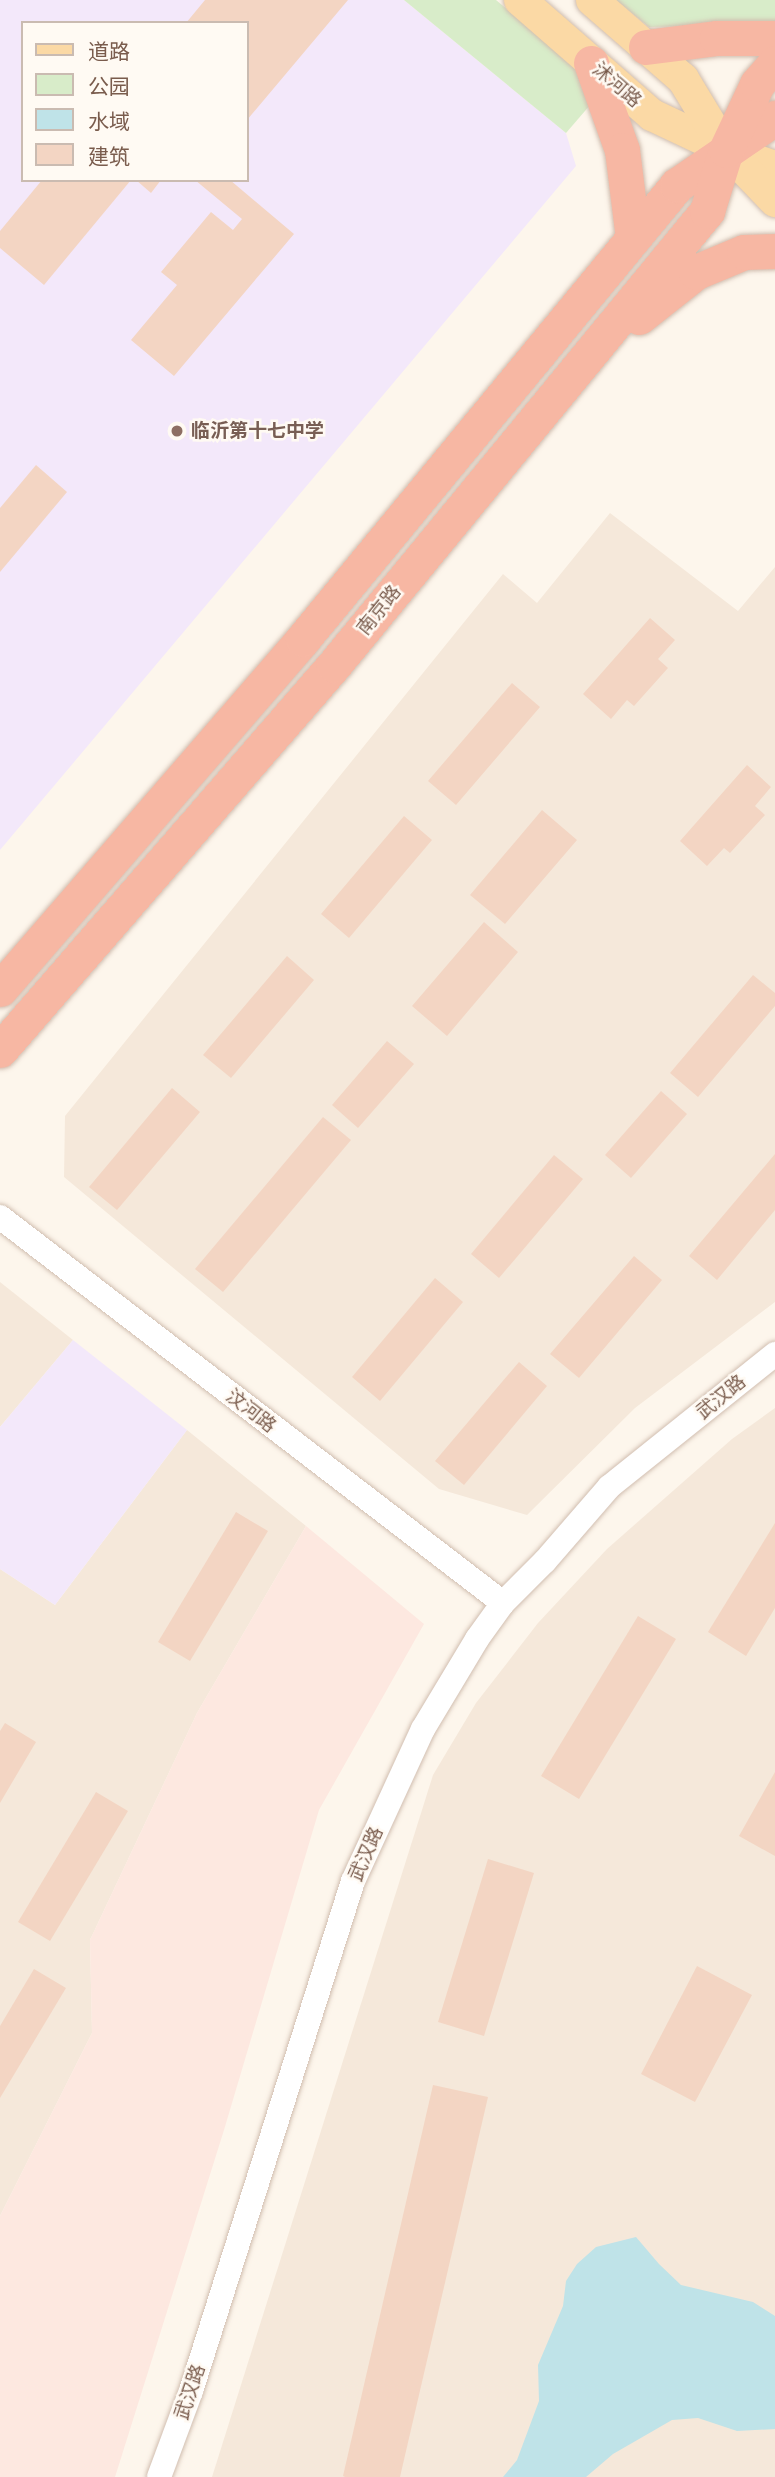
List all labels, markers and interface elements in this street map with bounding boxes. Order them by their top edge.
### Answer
legend [21,21,248,182]
text: 道路 [88,39,130,65]
street label: 沭河路 [588,58,646,112]
text: 公园 [88,74,130,100]
text: 水域 [88,109,130,135]
text: 建筑 [88,144,130,170]
place label: 临沂第十七中学 [191,420,324,442]
marker: 临沂第十七中学 [169,423,185,439]
street label: 南京路 [352,581,406,639]
street label: 武汉路 [692,1370,750,1424]
street label: 汶河路 [222,1384,280,1438]
street label: 武汉路 [344,1823,388,1885]
street label: 武汉路 [170,2361,210,2423]

